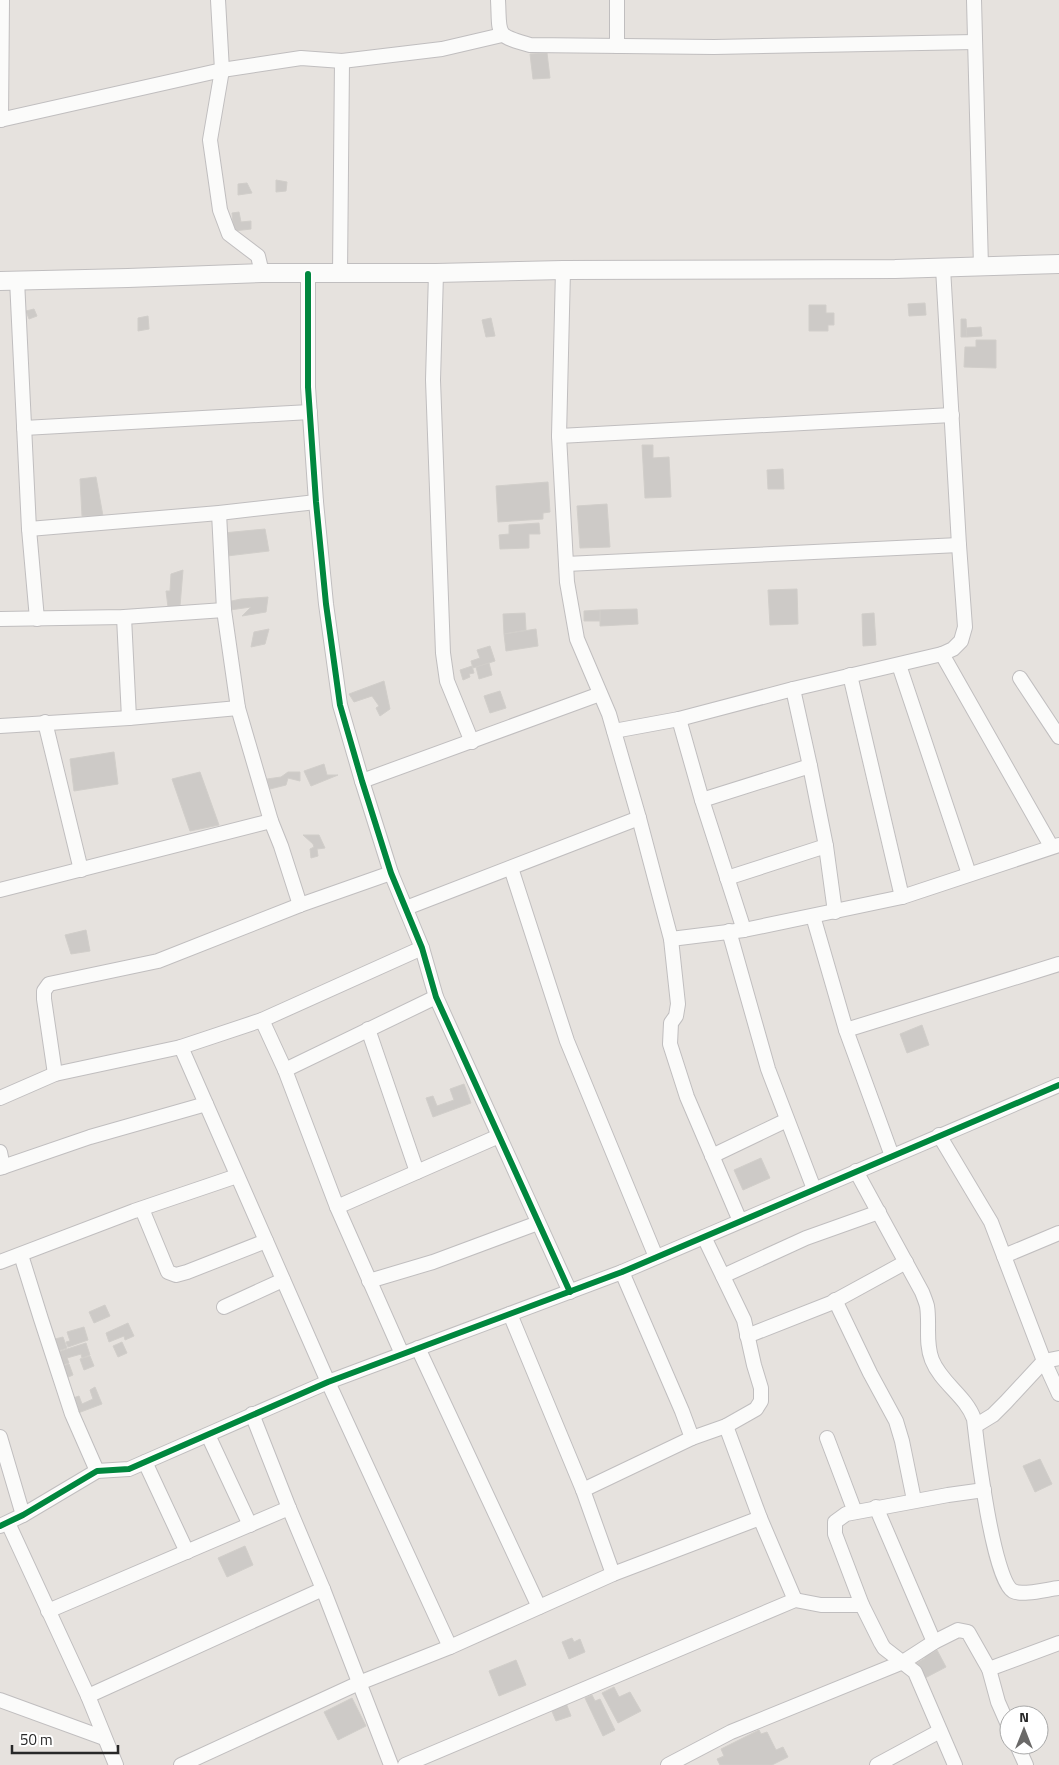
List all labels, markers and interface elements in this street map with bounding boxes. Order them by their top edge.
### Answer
north arrow [999,1705,1049,1755]
text: N [1019,1706,1029,1727]
scale bar [12,1722,119,1754]
text: 50 m [20,1728,53,1751]

